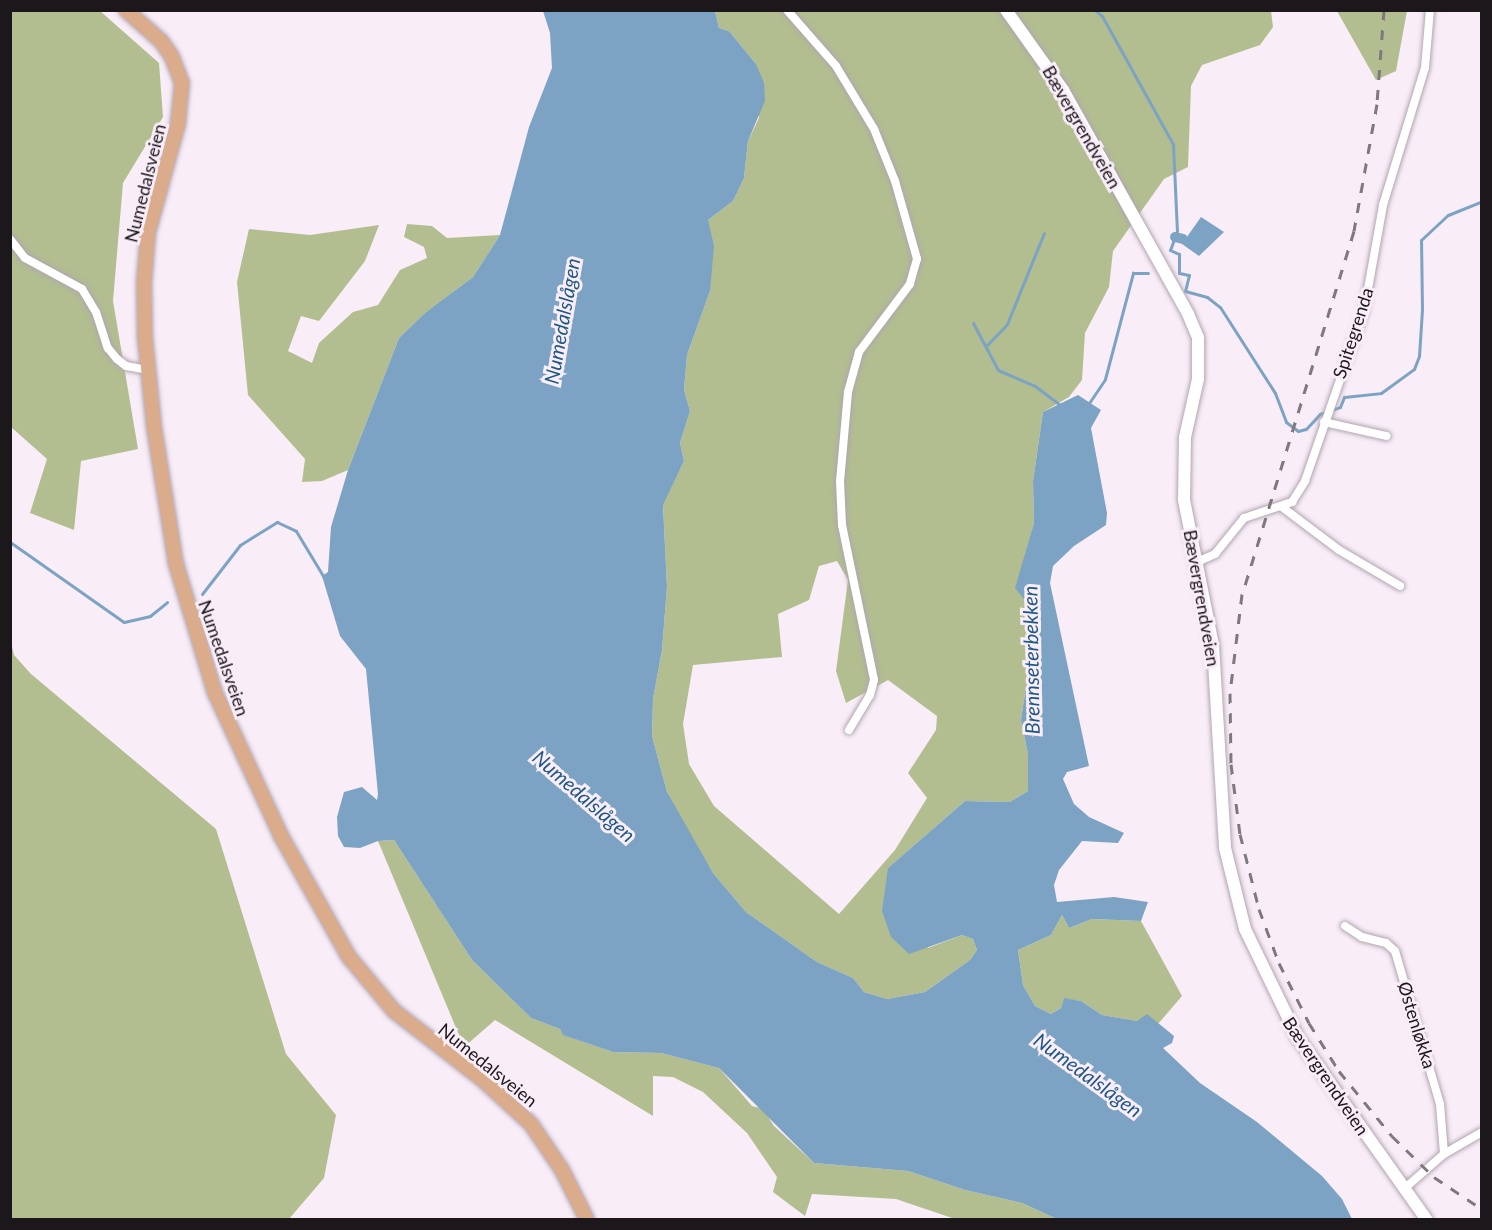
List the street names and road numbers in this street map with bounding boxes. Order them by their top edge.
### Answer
street label: Bævergrendveien [1038,62,1126,192]
street label: Numedalsveien [120,122,170,244]
street label: Spitegrenda [1328,285,1378,381]
street label: Bævergrendveien [1179,528,1225,668]
street label: Numedalsveien [194,597,254,719]
street label: Østenløkka [1394,979,1440,1071]
street label: Bævergrendveien [1278,1013,1374,1139]
street label: Numedalsveien [434,1018,542,1112]

